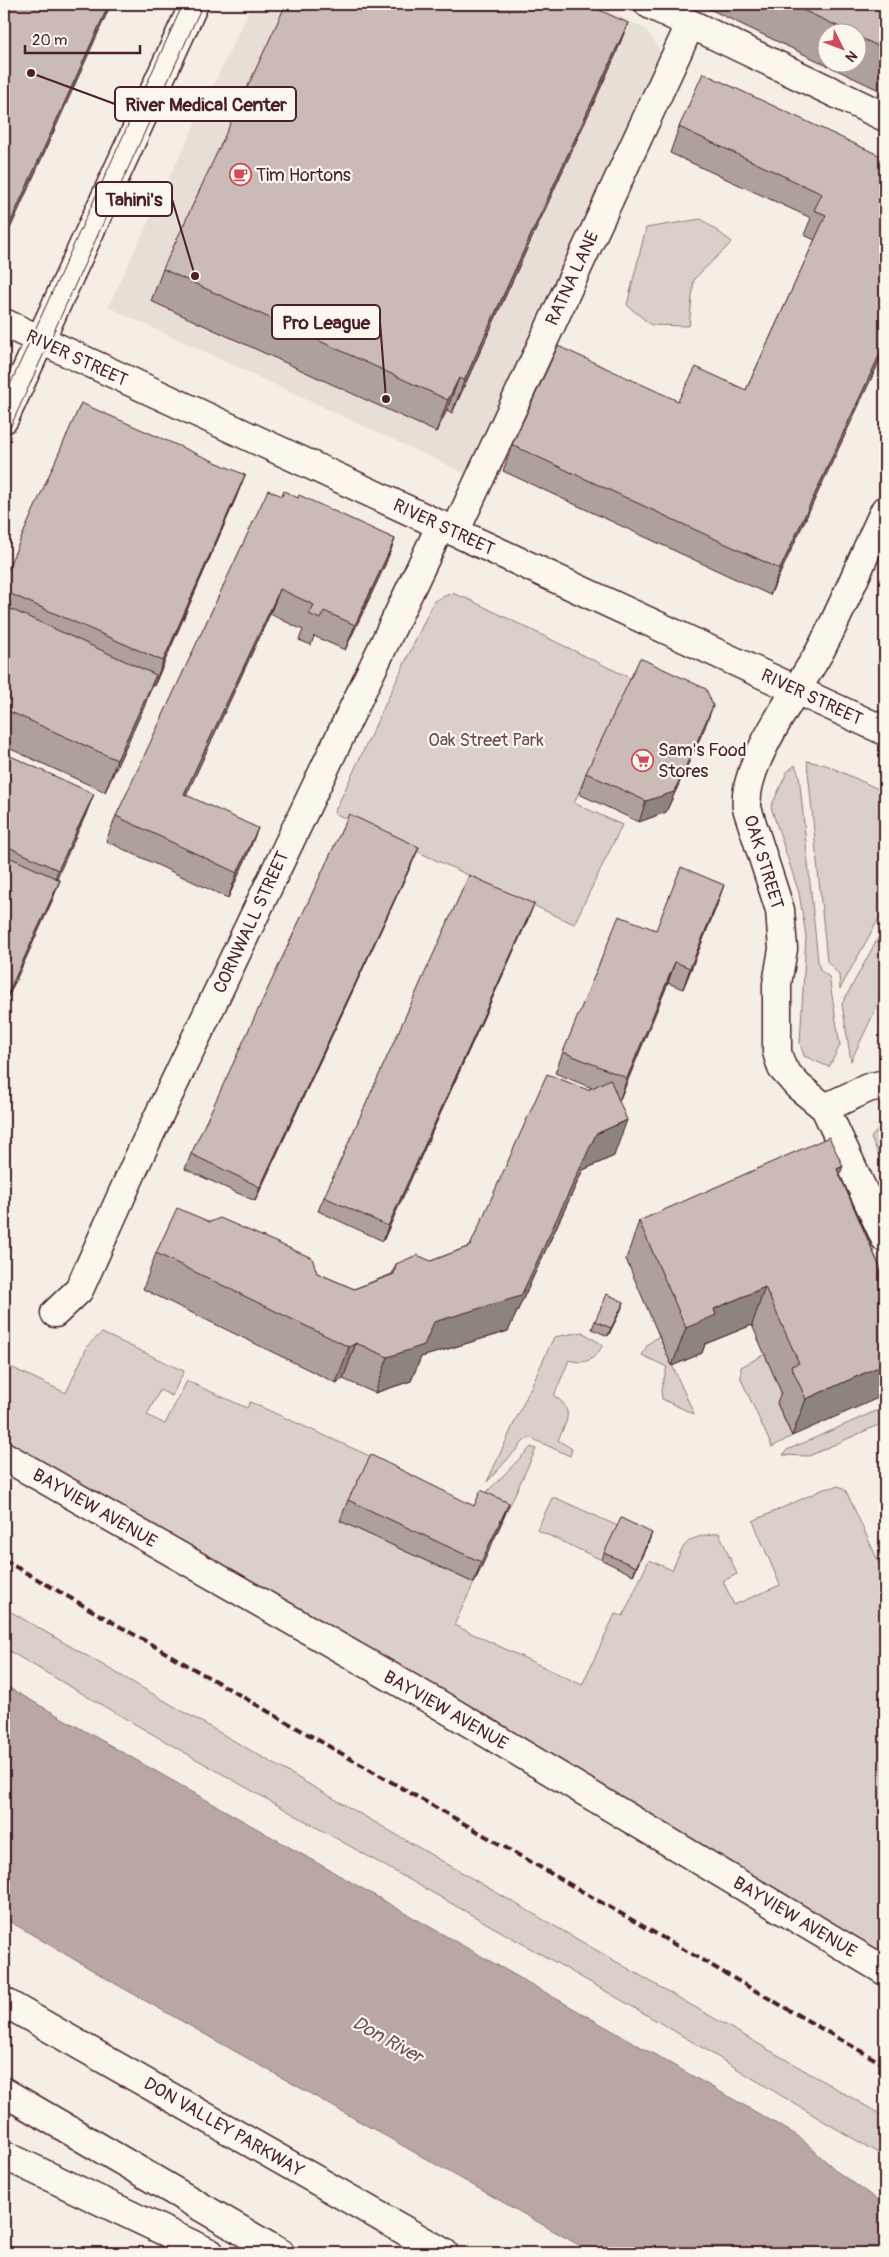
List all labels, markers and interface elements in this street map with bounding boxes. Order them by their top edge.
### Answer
scale bar [25,22,140,54]
north arrow [816,22,866,72]
text: 20 m [32,31,67,50]
text: N [842,47,861,66]
callout: River Medical Center [115,87,296,121]
text: River Medical Center [125,93,287,117]
cafe icon: Tim Hortons [228,163,252,187]
place label: Tim Hortons [256,164,351,187]
callout: Tahini's [96,182,172,216]
text: Tahini's [105,188,163,212]
street label: RATNA LANE [541,227,604,329]
callout: Pro League [272,305,380,339]
text: Pro League [282,311,371,335]
street label: RIVER STREET [22,325,131,392]
street label: RIVER STREET [389,494,498,561]
street label: RIVER STREET [757,664,866,731]
park label: Oak Street Park [428,729,544,752]
place label: Sam's Food Stores [658,739,746,783]
supermarket icon: Sam's Food Stores [630,748,654,772]
street label: OAK STREET [738,812,789,912]
street label: CORNWALL STREET [208,847,294,997]
street label: BAYVIEW AVENUE [28,1463,161,1553]
street label: BAYVIEW AVENUE [379,1665,512,1755]
street label: BAYVIEW AVENUE [729,1871,861,1963]
water label: Don River [348,2011,429,2070]
street label: DON VALLEY PARKWAY [140,2072,308,2183]

